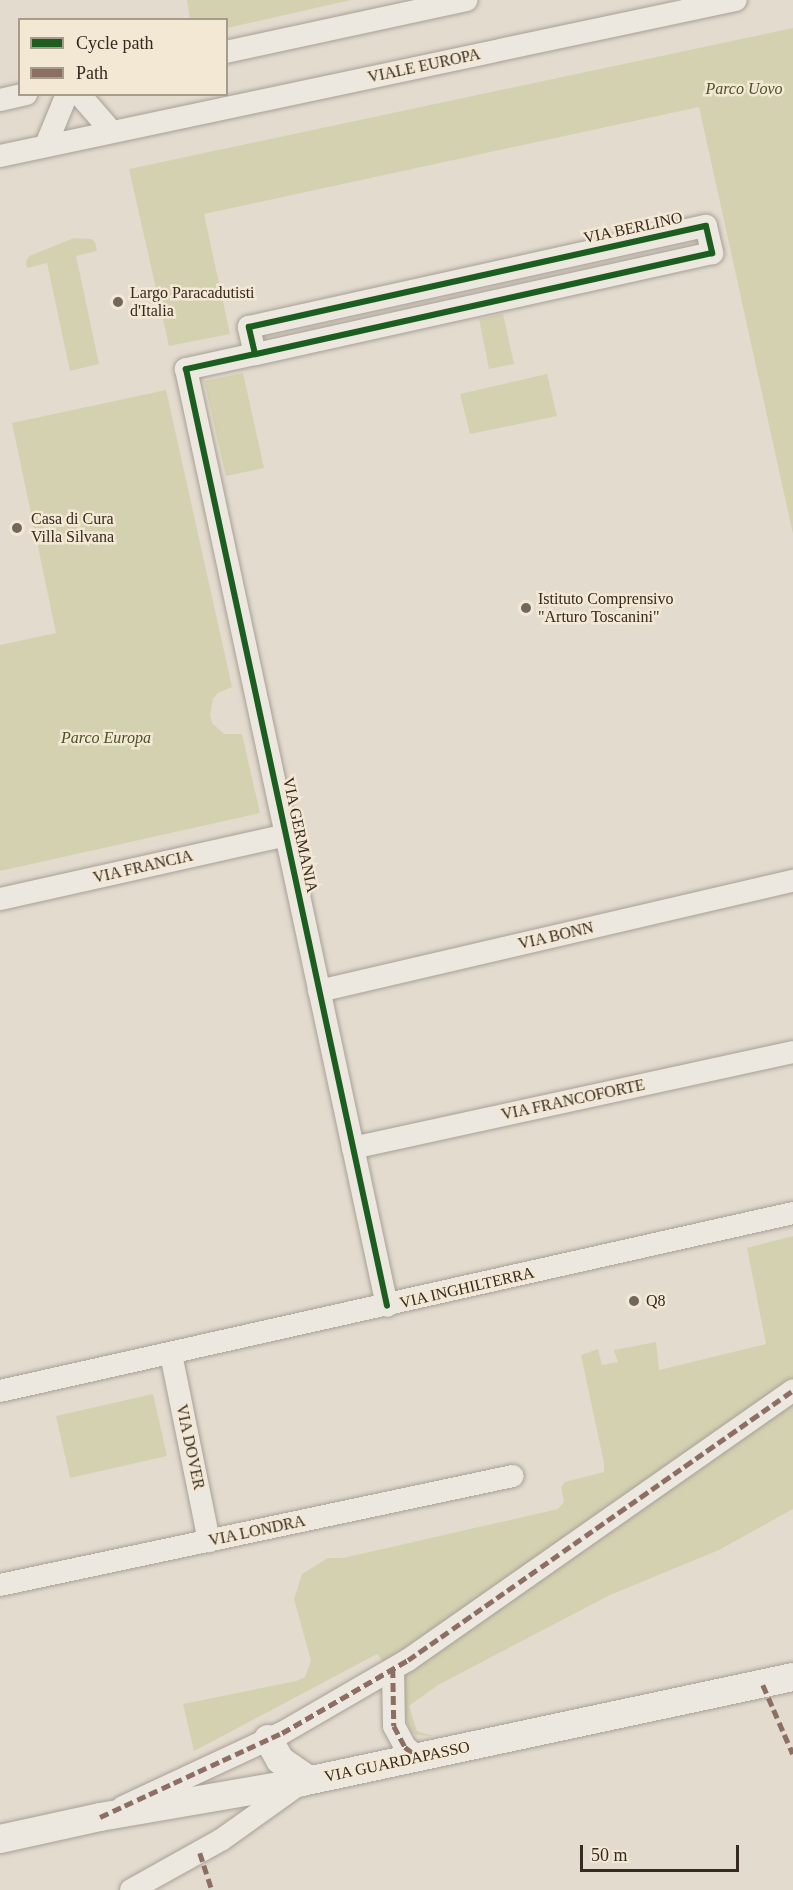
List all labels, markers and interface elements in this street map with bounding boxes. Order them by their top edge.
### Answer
legend [18,18,228,96]
text: Cycle path [76,33,153,53]
street label: VIALE EUROPA [366,45,482,87]
text: Path [76,63,108,83]
park label: Parco Uovo [705,79,783,99]
street label: VIA BERLINO [581,208,685,248]
place label: Largo Paracadutisti d'Italia [130,283,255,321]
marker: Largo Paracadutisti d'Italia [111,295,125,309]
place label: Casa di Cura Villa Silvana [31,509,114,547]
marker: Casa di Cura Villa Silvana [8,519,26,537]
place label: Istituto Comprensivo "Arturo Toscanini" [538,589,674,627]
marker: Istituto Comprensivo "Arturo Toscanini" [519,601,533,615]
park label: Parco Europa [61,728,151,748]
street label: VIA GERMANIA [278,775,322,895]
street label: VIA FRANCIA [91,846,195,888]
street label: VIA BONN [516,918,596,954]
street label: VIA FRANCOFORTE [499,1075,647,1125]
street label: VIA INGHILTERRA [397,1263,537,1313]
place label: Q8 [646,1291,666,1311]
marker: Q8 [627,1294,641,1308]
street label: VIA DOVER [172,1402,208,1492]
street label: VIA LONDRA [207,1511,307,1551]
street label: VIA GUARDAPASSO [322,1737,472,1787]
scale bar [583,1833,742,1871]
text: 50 m [591,1845,628,1865]

